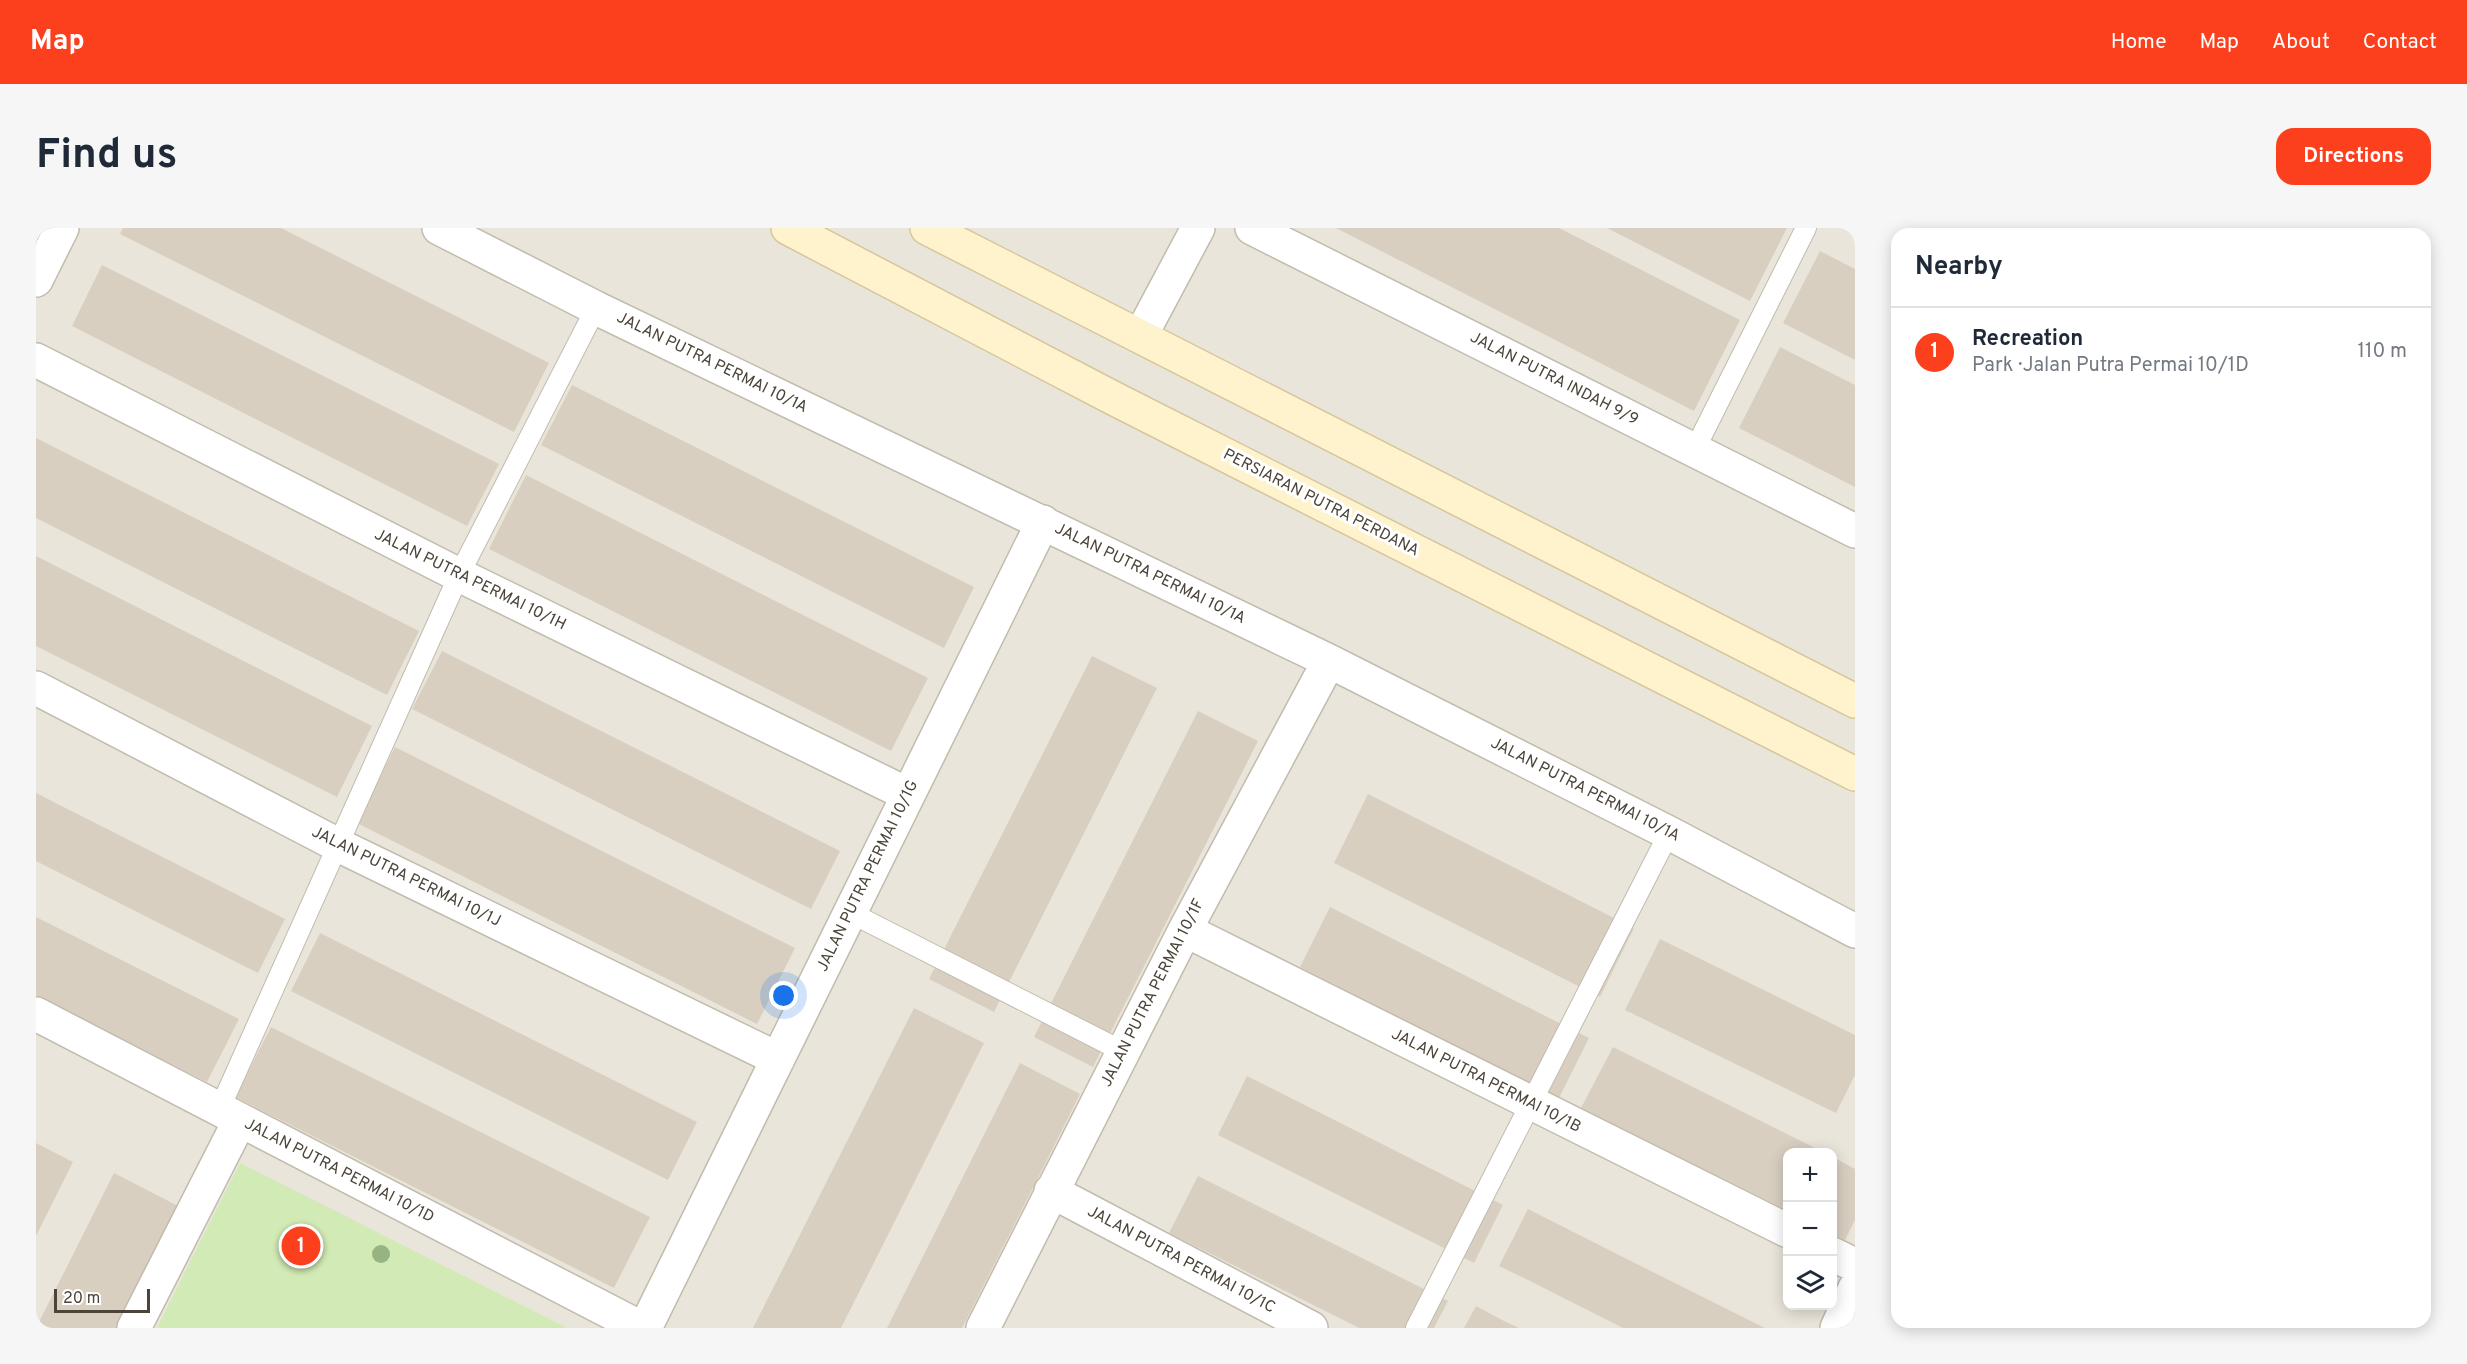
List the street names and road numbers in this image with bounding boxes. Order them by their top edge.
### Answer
street label: JALAN PUTRA PERMAI 10/1A [613,308,811,418]
street label: JALAN PUTRA INDAH 9/9 [1466,328,1642,430]
street label: PERSIARAN PUTRA PERDANA [1220,445,1423,561]
street label: JALAN PUTRA PERMAI 10/1A [1051,519,1249,629]
street label: JALAN PUTRA PERMAI 10/1H [371,525,569,635]
street label: JALAN PUTRA PERMAI 10/1A [1487,733,1683,847]
street label: JALAN PUTRA PERMAI 10/1G [813,777,923,975]
street label: JALAN PUTRA PERMAI 10/1J [308,822,504,932]
street label: JALAN PUTRA PERMAI 10/1F [1097,896,1209,1090]
street label: JALAN PUTRA PERMAI 10/1B [1388,1024,1584,1138]
street label: JALAN PUTRA PERMAI 10/1D [241,1114,437,1228]
street label: JALAN PUTRA PERMAI 10/1C [1084,1202,1278,1318]

